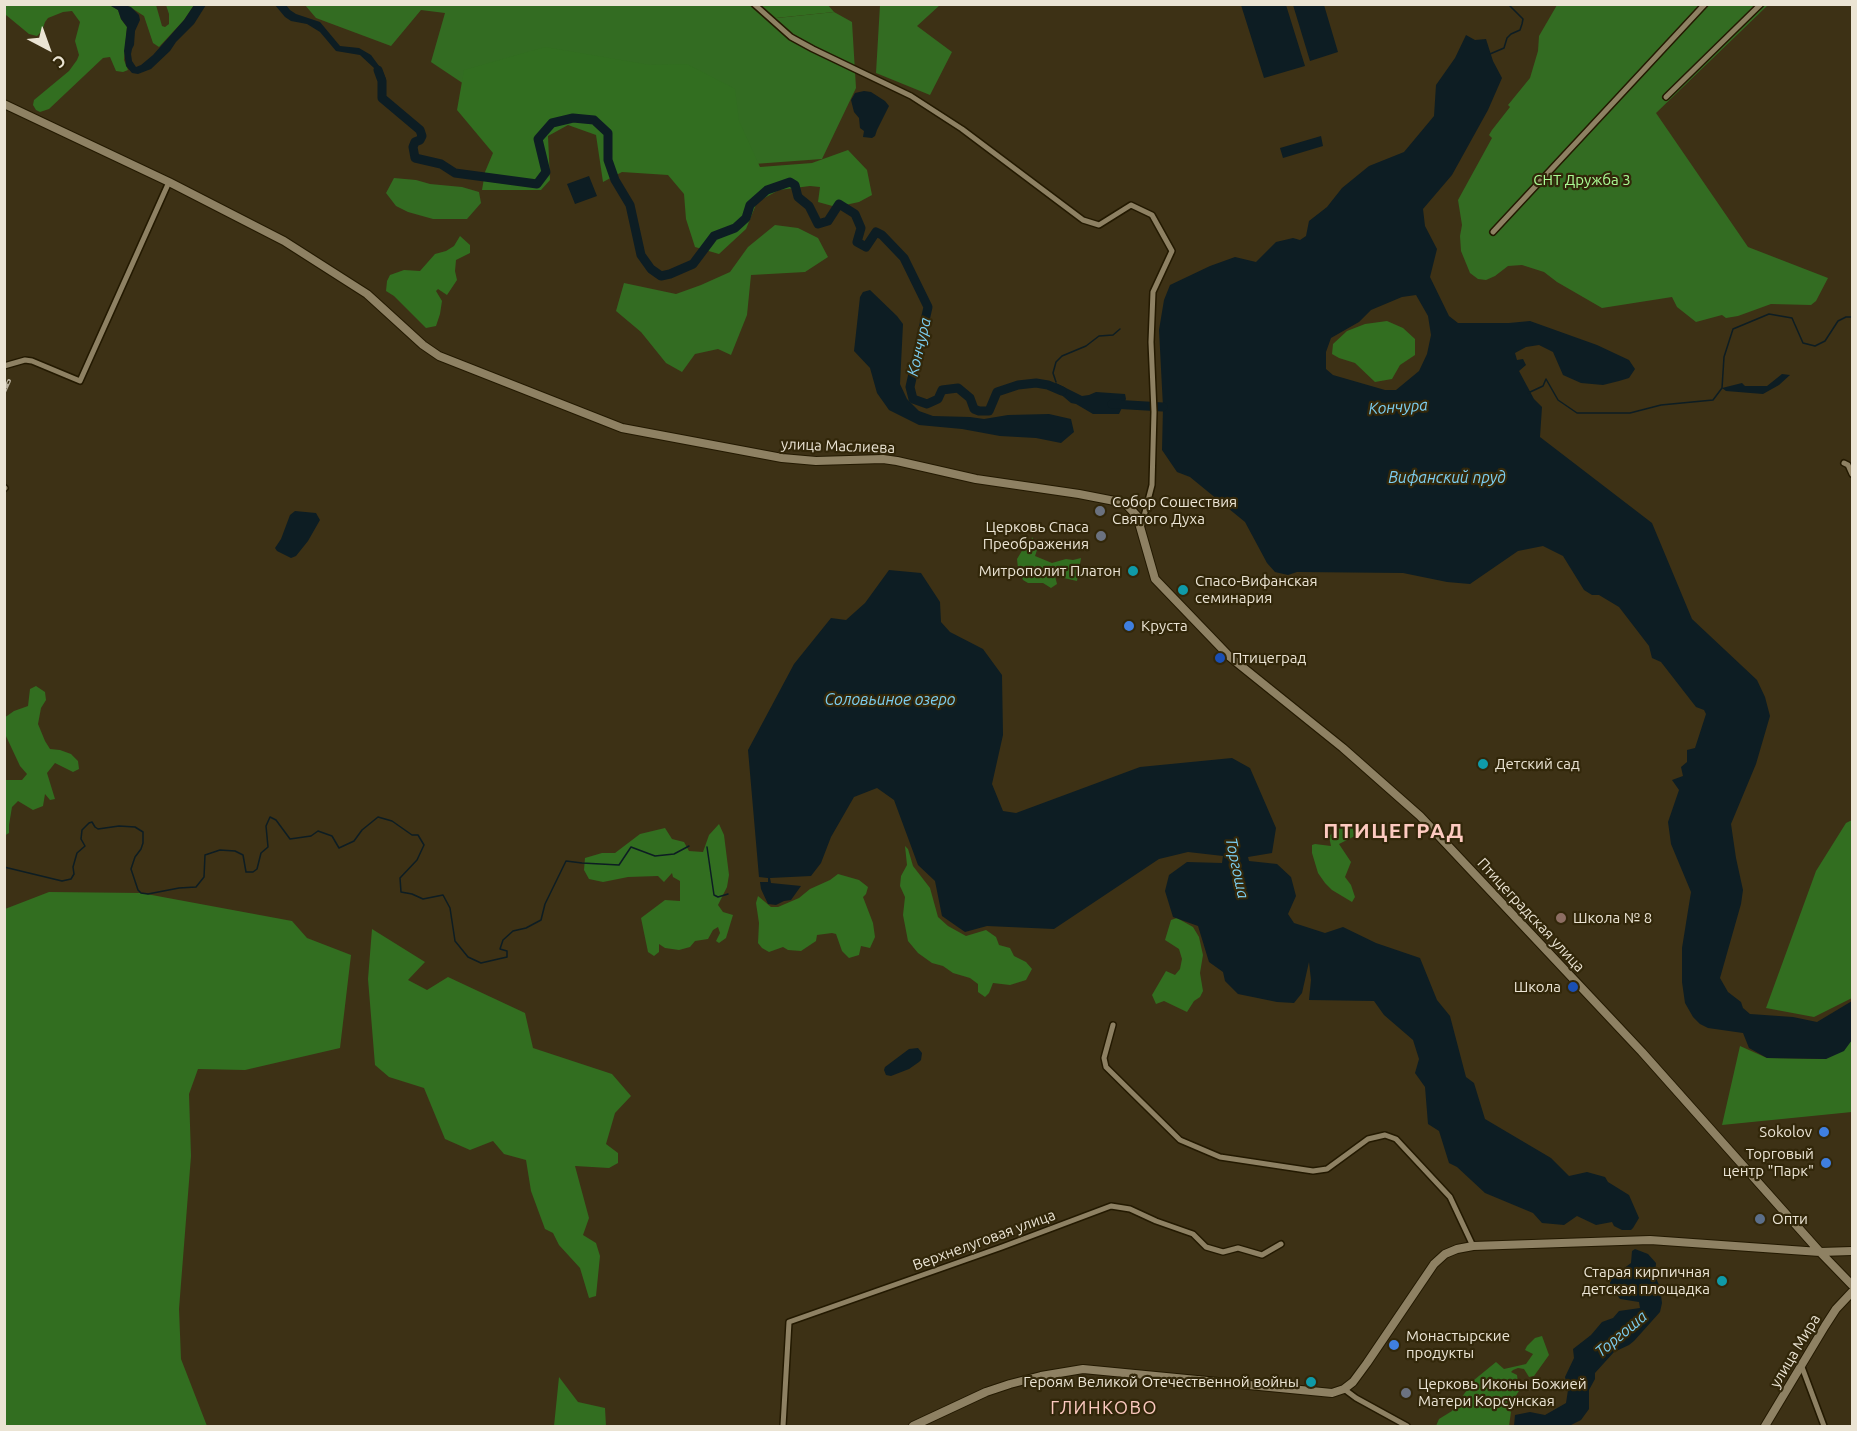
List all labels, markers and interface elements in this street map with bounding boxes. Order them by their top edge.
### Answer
north arrow [18,18,78,78]
text: С [50,51,70,72]
park label: СНТ Дружба 3 [1533,171,1631,189]
water label: Кончура [903,316,935,378]
water label: Кончура [1368,395,1428,419]
street label: улица Маслиева [781,435,895,457]
water label: Вифанский пруд [1388,468,1506,488]
place label: Собор Сошествия Святого Духа [1112,493,1237,528]
marker: Собор Сошествия Святого Духа [1093,504,1107,518]
place label: Церковь Спаса Преображения [983,518,1089,553]
marker: Церковь Спаса Преображения [1094,529,1108,543]
place label: Митрополит Платон [979,562,1121,580]
marker: Митрополит Платон [1126,564,1140,578]
place label: Спасо-Вифанская семинария [1195,572,1318,607]
marker: Спасо-Вифанская семинария [1176,583,1190,597]
place label: Круста [1141,617,1188,635]
marker: Круста [1122,619,1136,633]
place label: Птицеград [1232,649,1306,667]
marker: Птицеград [1213,651,1227,665]
water label: Соловьиное озеро [825,690,955,710]
place label: Детский сад [1495,755,1580,773]
marker: Детский сад [1476,757,1490,771]
district label: ПТИЦЕГРАД [1323,818,1465,844]
water label: Торгоша [1221,836,1253,900]
street label: Птицеградская улица [1474,854,1588,976]
place label: Школа № 8 [1573,909,1652,927]
marker: Школа № 8 [1554,911,1568,925]
place label: Школа [1514,978,1561,996]
marker: Школа [1566,980,1580,994]
place label: Sokolov [1759,1123,1812,1141]
marker: Sokolov [1817,1125,1831,1139]
place label: Торговый центр "Парк" [1723,1145,1814,1180]
marker: Торговый центр "Парк" [1819,1156,1833,1170]
street label: Верхнелуговая улица [910,1206,1058,1274]
place label: Опти [1772,1210,1808,1228]
marker: Опти [1753,1212,1767,1226]
place label: Старая кирпичная детская площадка [1582,1263,1710,1298]
marker: Старая кирпичная детская площадка [1715,1274,1729,1288]
water label: Торгоша [1591,1307,1651,1361]
street label: улица Мира [1766,1311,1824,1391]
place label: Монастырские продукты [1406,1327,1510,1362]
marker: Монастырские продукты [1387,1338,1401,1352]
place label: Героям Великой Отечественной войны [1023,1373,1299,1391]
marker: Героям Великой Отечественной войны [1304,1375,1318,1389]
place label: Церковь Иконы Божией Матери Корсунская [1418,1375,1587,1410]
marker: Церковь Иконы Божией Матери Корсунская [1399,1386,1413,1400]
district label: ГЛИНКОВО [1050,1397,1158,1419]

